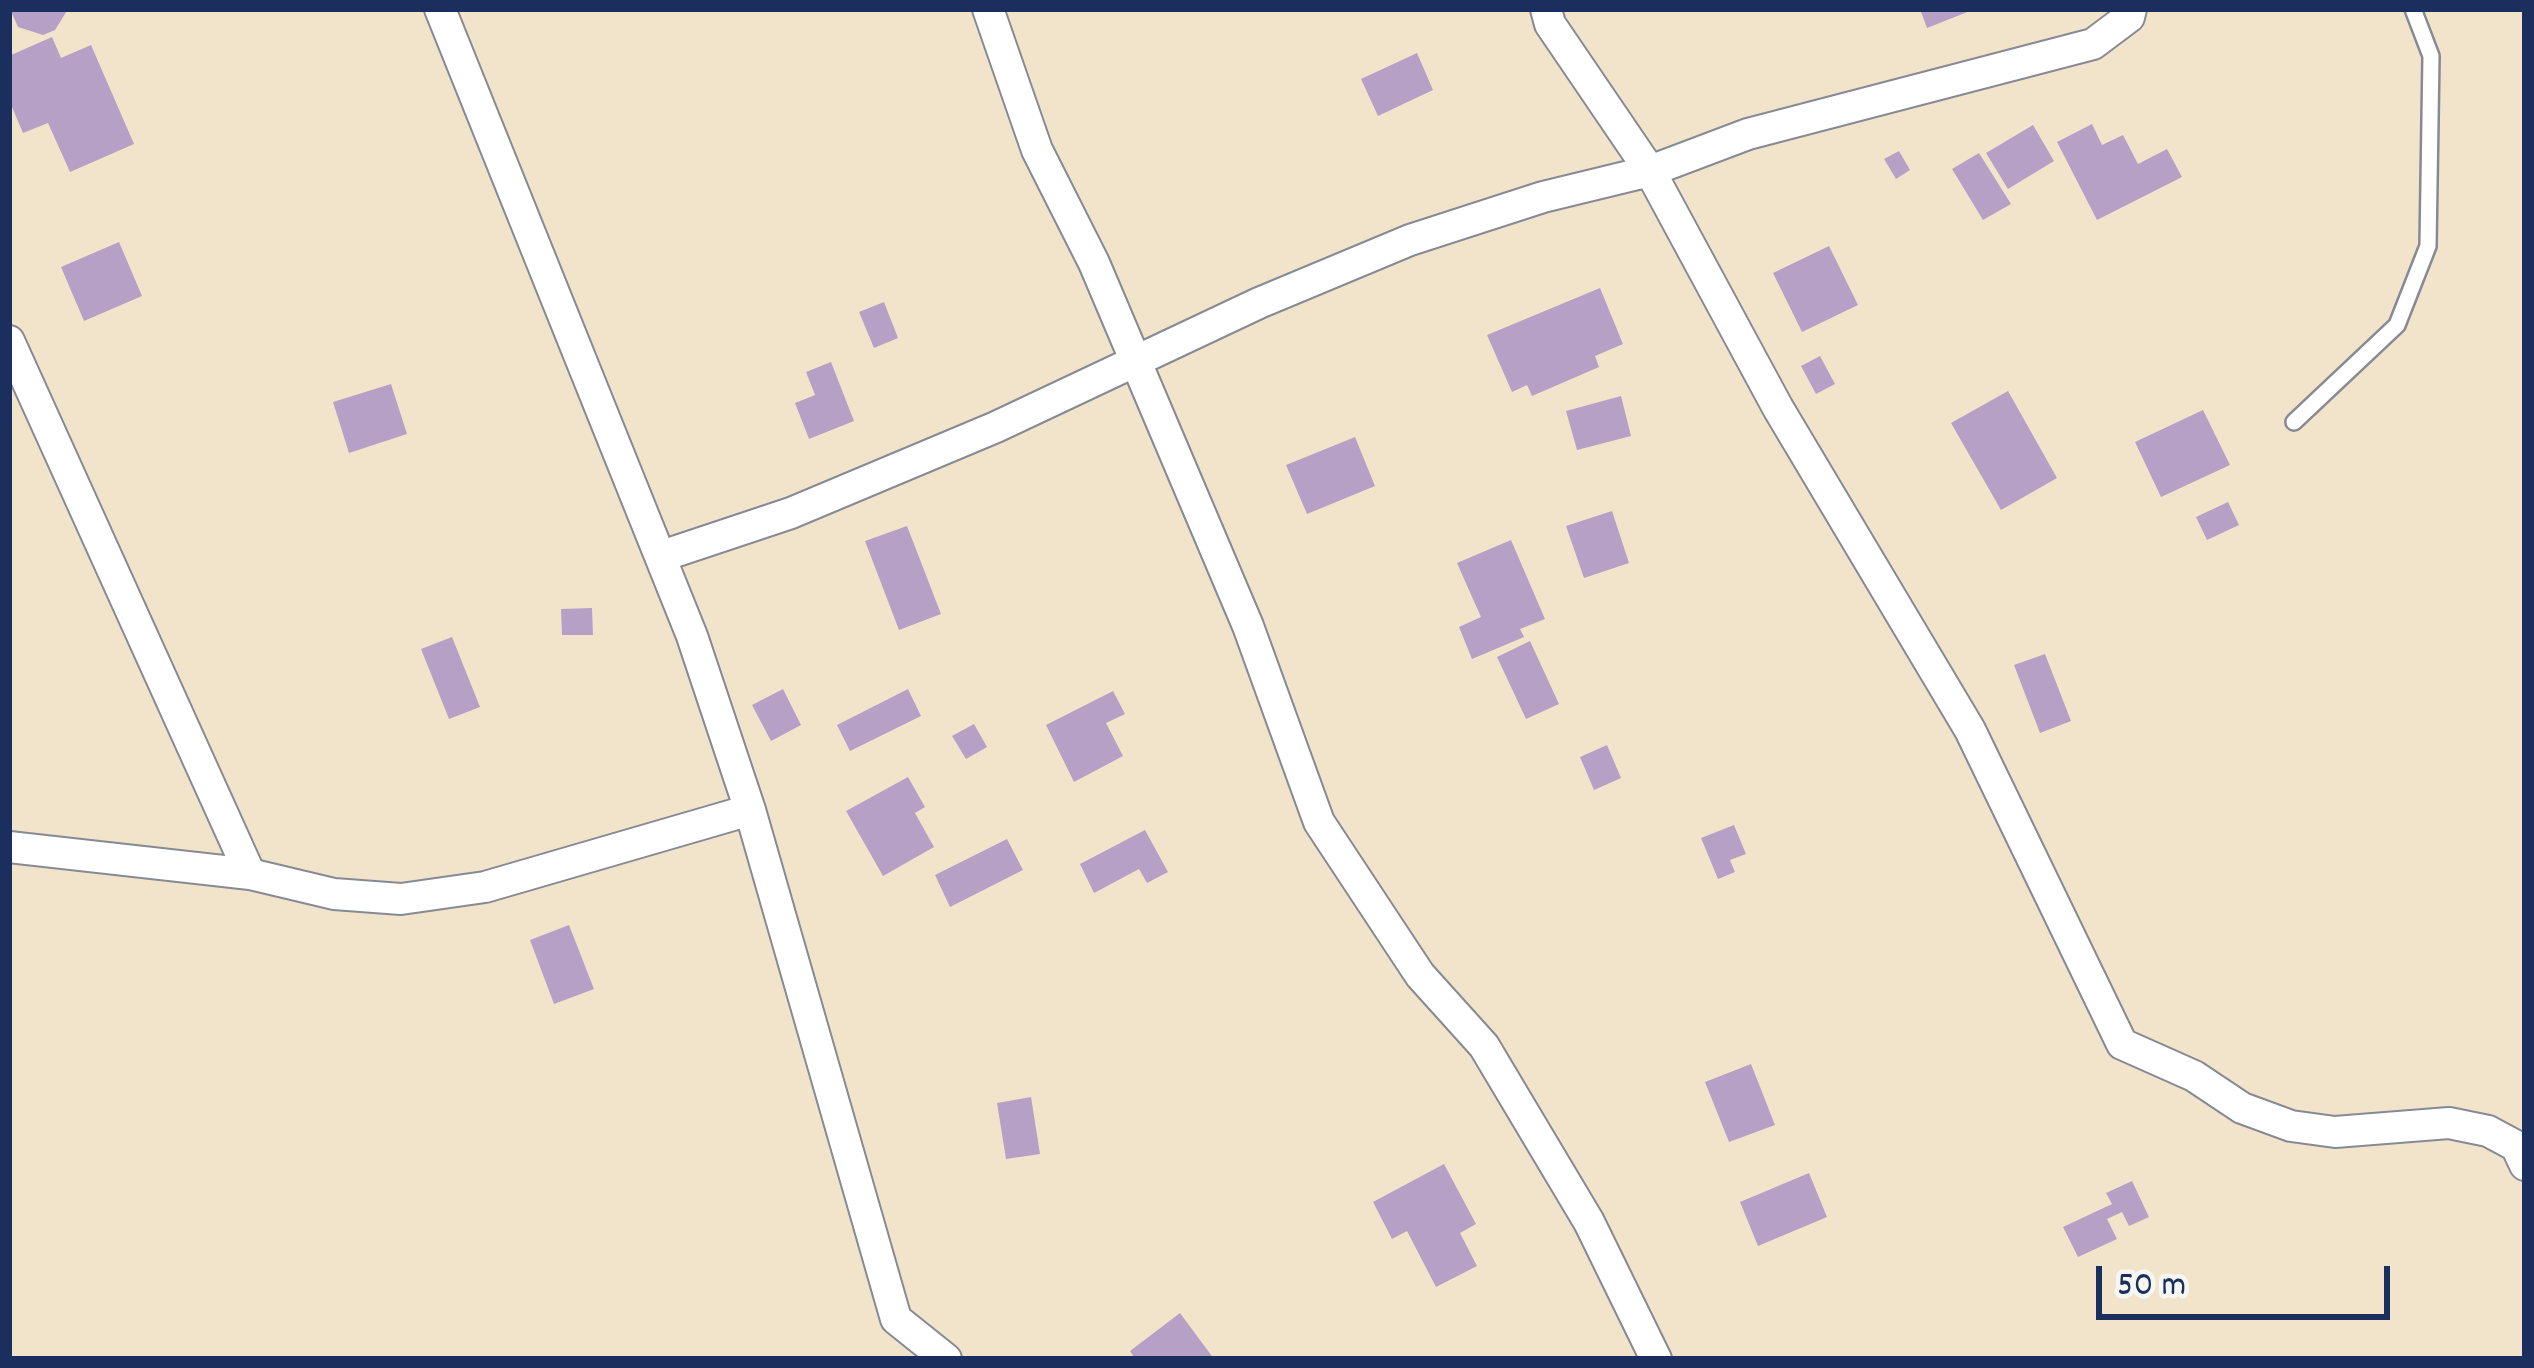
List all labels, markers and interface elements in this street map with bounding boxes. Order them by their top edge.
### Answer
scale bar [2102,1242,2396,1316]
text: 50 m [2117,1261,2186,1313]

